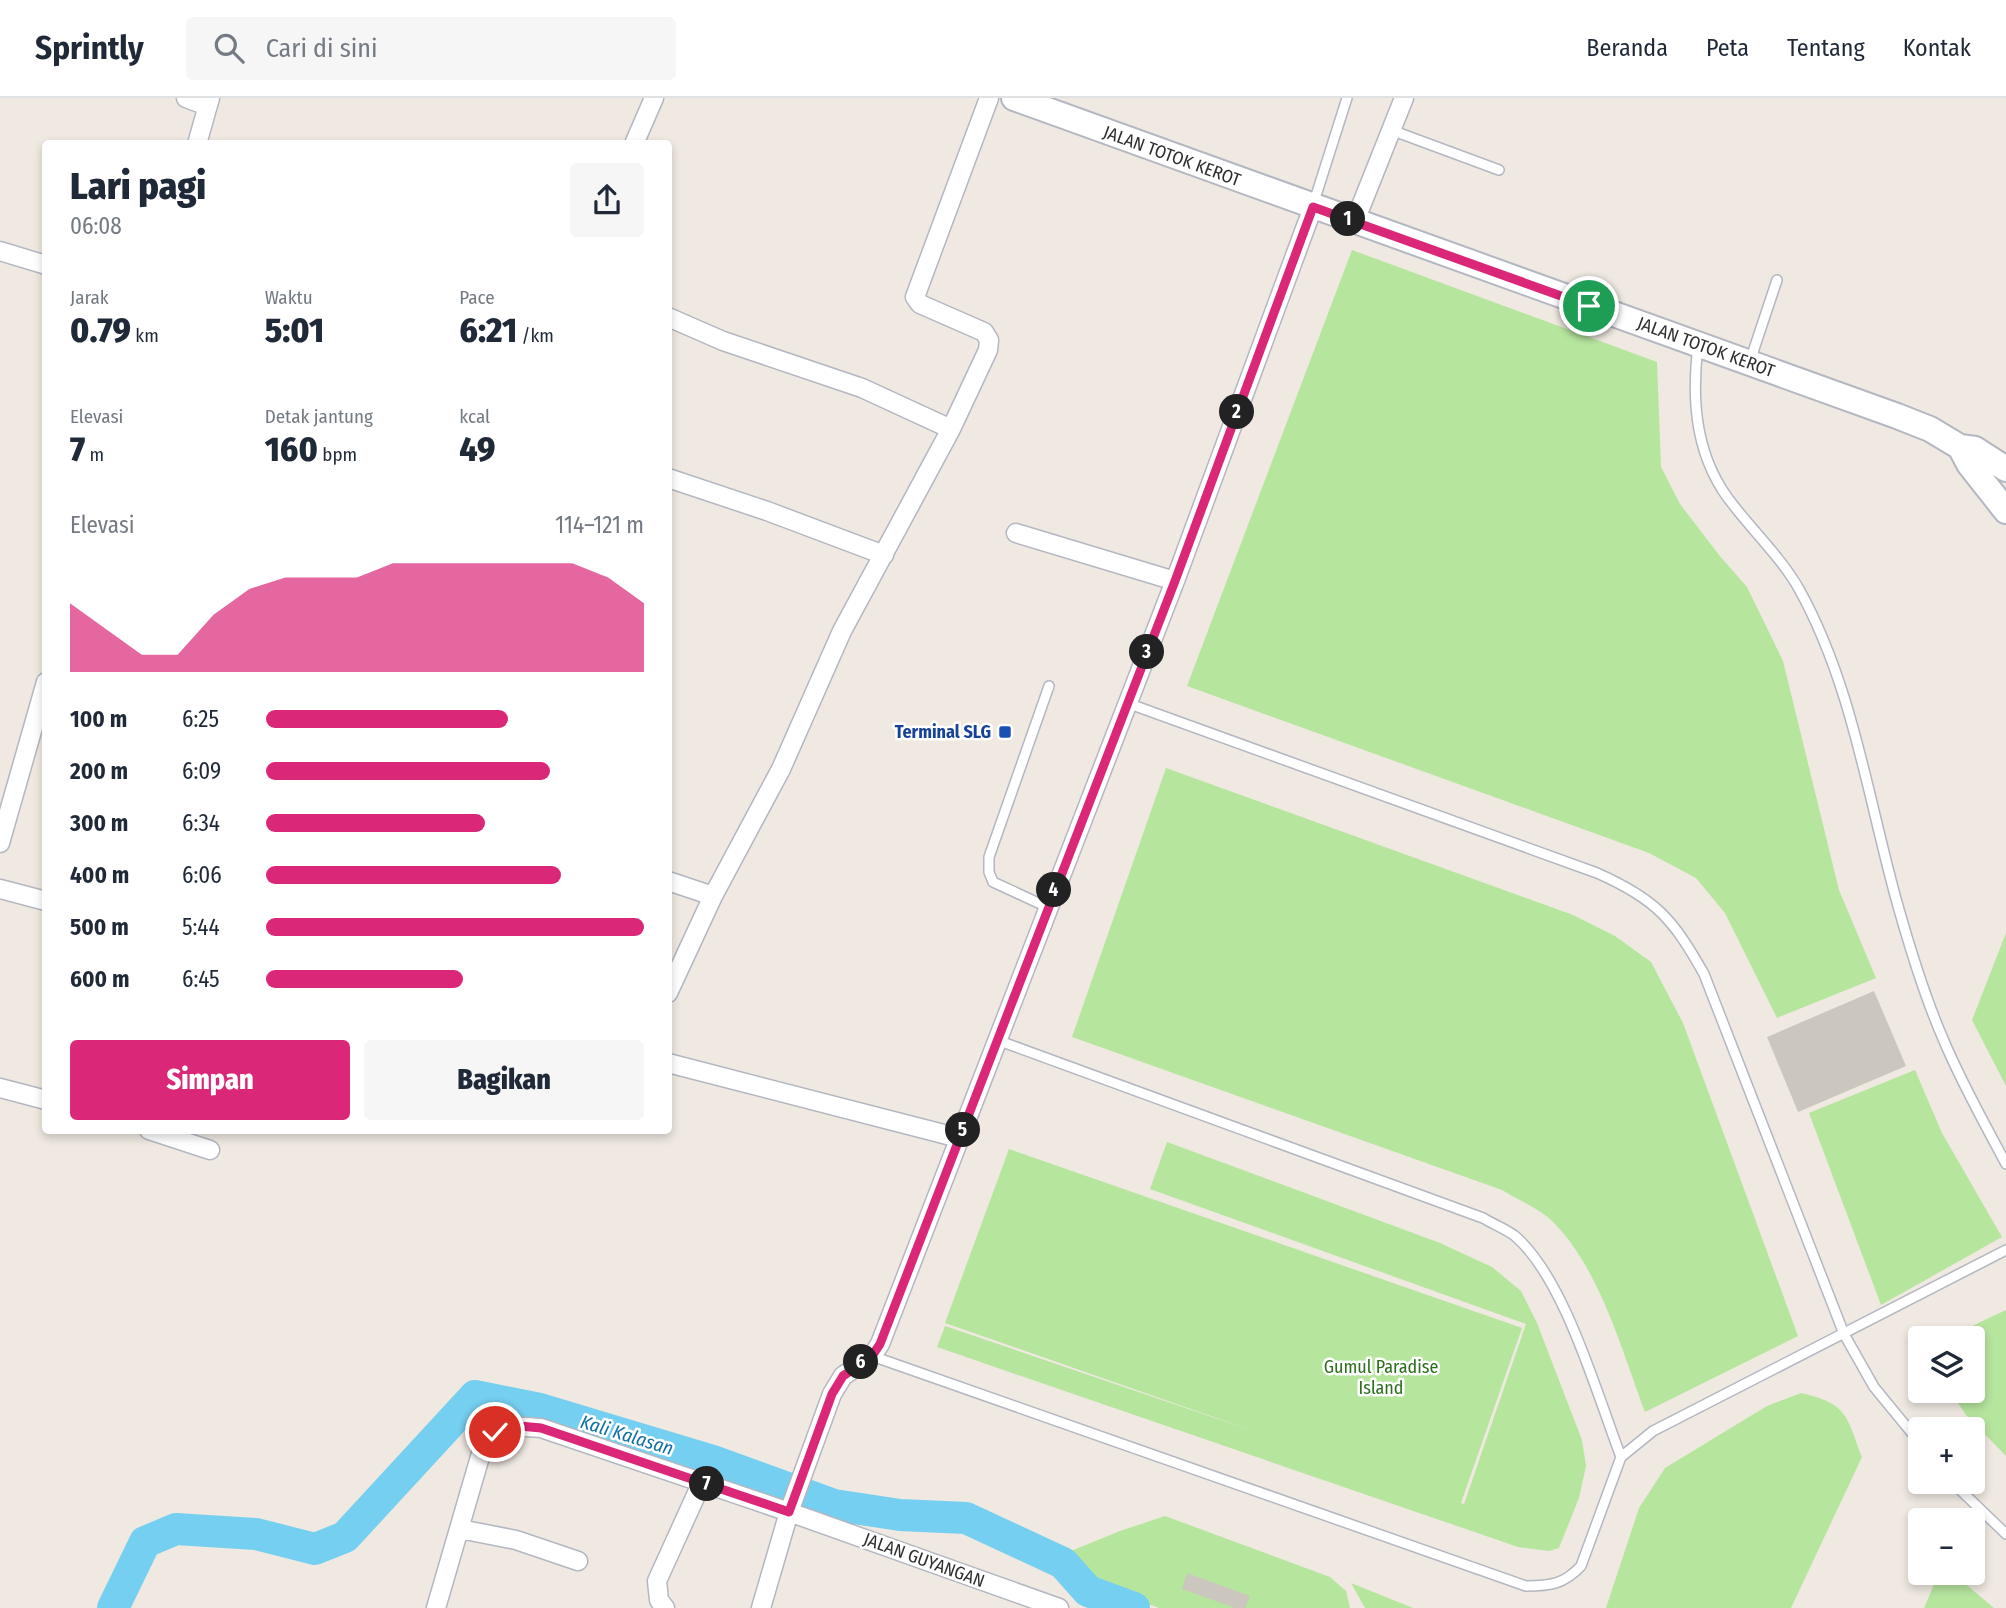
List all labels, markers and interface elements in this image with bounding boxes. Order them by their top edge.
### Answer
search box [186,17,676,80]
text: Sprintly [35,28,144,68]
icon: search [210,29,248,67]
text: Cari di sini [266,33,378,64]
text: Beranda [1586,34,1668,62]
text: Peta [1706,34,1749,62]
text: Tentang [1787,34,1865,62]
text: Kontak [1903,34,1971,62]
street label: JALAN TOTOK KEROT [1100,121,1244,191]
text: Lari pagi [70,163,206,209]
button: share [570,163,644,237]
pin: 1 [1330,202,1366,236]
text: 1 [1343,207,1352,230]
text: 06:08 [70,212,122,240]
pin [1559,276,1619,336]
text: Jarak [70,286,109,309]
text: Waktu [265,286,313,309]
text: Pace [459,286,495,309]
icon: arrive [1570,287,1608,325]
text: 0.79 [70,309,131,351]
text: 5:01 [265,309,324,351]
text: 6:21 [459,309,517,351]
street label: JALAN TOTOK KEROT [1634,312,1778,382]
text: km [131,324,159,347]
text: /km [517,324,554,347]
pin: 2 [1220,394,1254,430]
text: 2 [1232,400,1241,423]
text: Elevasi [70,405,123,428]
text: Detak jantung [265,405,373,428]
text: kcal [459,405,490,428]
text: 7 [70,428,85,470]
text: 160 [265,428,318,470]
text: 49 [459,428,496,470]
text: m [85,443,104,466]
text: bpm [318,443,357,466]
text: Elevasi [70,511,135,539]
text: 114–121 m [555,511,644,539]
pin: 3 [1130,634,1164,670]
text: 3 [1142,640,1151,663]
text: 100 m [70,705,127,733]
text: 6:25 [182,705,219,733]
place label: Terminal SLG [895,721,991,743]
marker: Terminal SLG [997,724,1013,740]
text: 200 m [70,757,128,785]
text: 6:09 [182,757,221,785]
text: 300 m [70,809,128,837]
text: 6:34 [182,809,220,837]
text: 400 m [70,861,129,889]
text: 6:06 [182,861,222,889]
pin: 4 [1036,872,1072,908]
text: 4 [1049,878,1058,901]
text: 500 m [70,913,129,941]
text: 5:44 [182,913,220,941]
text: 600 m [70,965,129,993]
text: 6:45 [182,965,220,993]
button: Simpan [70,1040,350,1120]
button: Bagikan [364,1040,644,1120]
pin: 5 [946,1112,981,1148]
text: 5 [958,1118,967,1141]
map controls [1908,1326,1985,1585]
button: layers [1908,1326,1985,1403]
pin: 6 [844,1344,878,1380]
text: 6 [856,1350,865,1373]
park label: Gumul Paradise Island [1324,1356,1438,1399]
pin [465,1402,525,1462]
water label: Kali Kalasan [578,1410,676,1460]
icon: check [476,1413,514,1451]
button: + [1908,1417,1985,1494]
pin: 7 [690,1466,724,1502]
text: 7 [702,1472,711,1495]
button: − [1908,1508,1985,1585]
street label: JALAN GUYANGAN [861,1528,987,1592]

